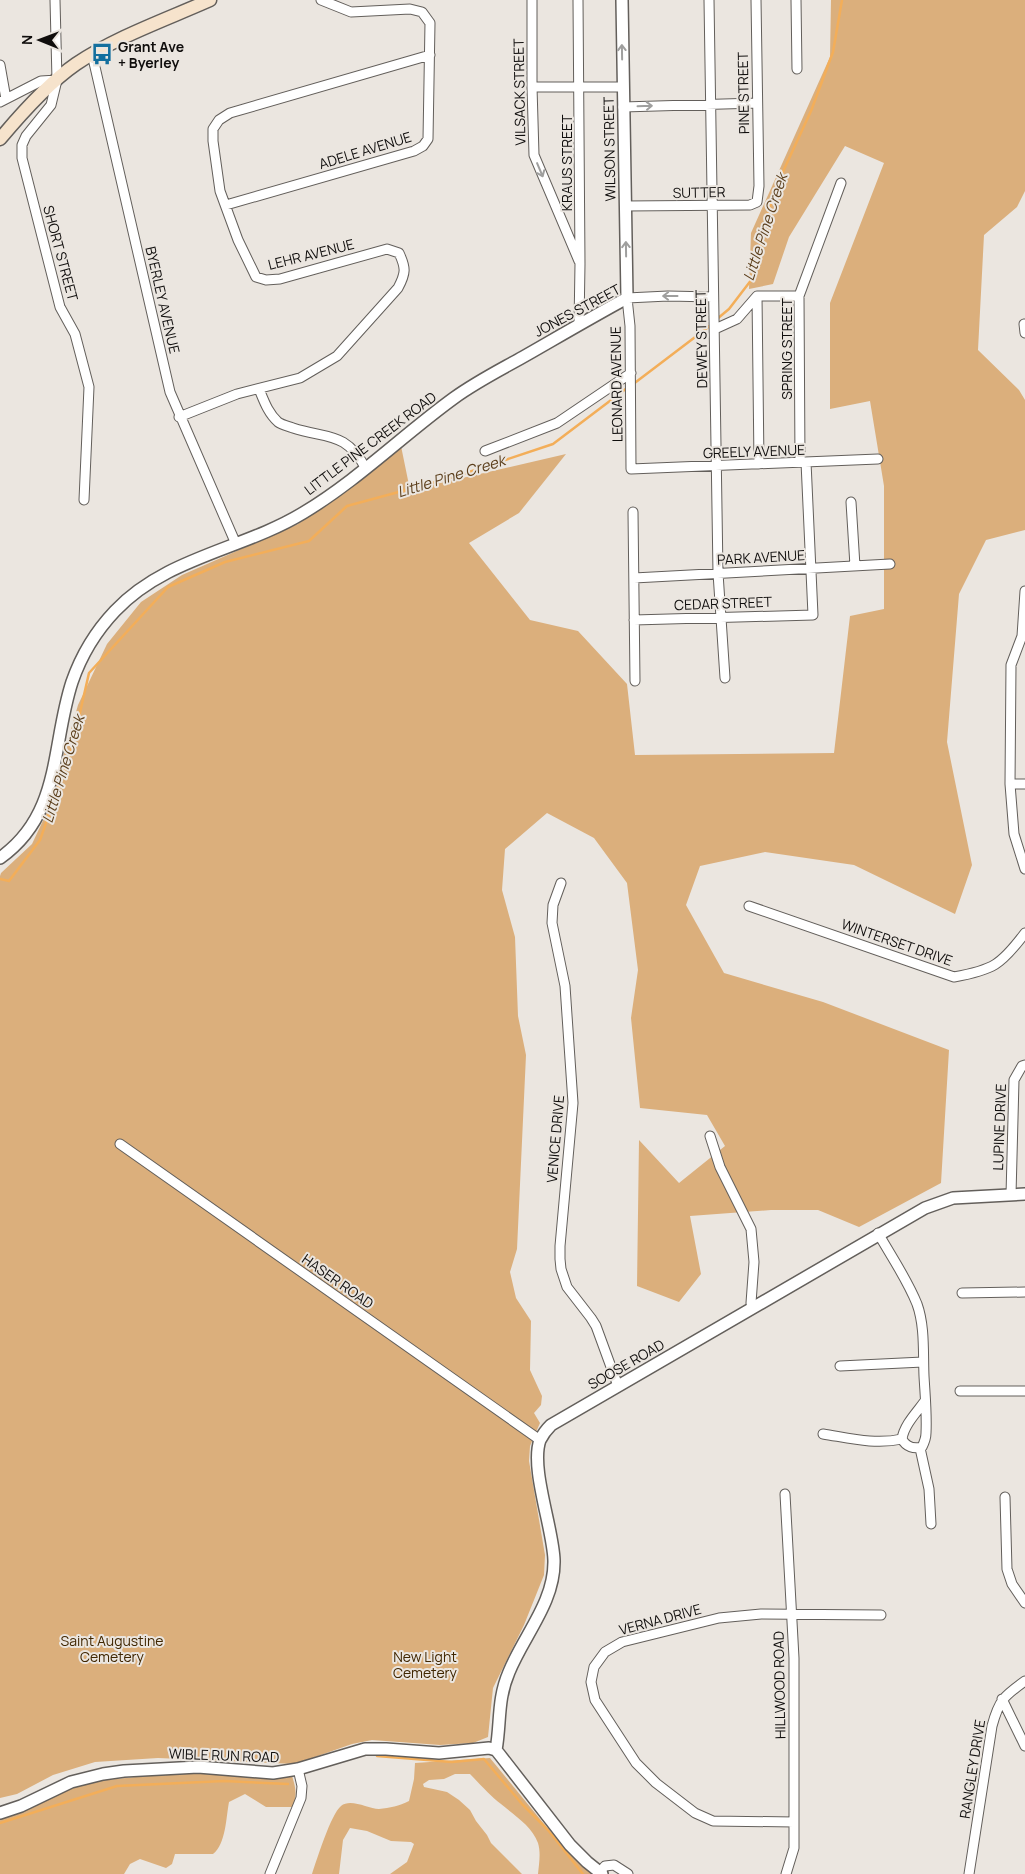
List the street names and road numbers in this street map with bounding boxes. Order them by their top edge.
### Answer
street label: VILSACK STREET [509,38,529,146]
street label: PINE STREET [733,51,753,134]
street label: WILSON STREET [599,96,619,202]
street label: KRAUS STREET [557,114,576,211]
street label: ADELE AVENUE [316,127,414,173]
street label: SUTTER [672,182,726,202]
street label: SHORT STREET [39,203,83,303]
street label: LEHR AVENUE [266,234,356,274]
street label: BYERLEY AVENUE [141,244,185,356]
street label: JONES STREET [530,279,624,341]
street label: DEWEY STREET [691,289,711,388]
street label: SPRING STREET [777,298,796,400]
street label: LEONARD AVENUE [605,326,627,442]
street label: LITTLE PINE CREEK ROAD [300,387,440,499]
street label: GREELY AVENUE [703,440,805,462]
street label: PARK AVENUE [717,545,805,569]
street label: CEDAR STREET [674,592,773,614]
street label: WINTERSET DRIVE [839,914,955,970]
street label: LUPINE DRIVE [988,1083,1010,1171]
street label: VENICE DRIVE [542,1094,568,1184]
street label: HASER ROAD [298,1249,378,1313]
street label: SOOSE ROAD [584,1334,668,1394]
street label: VERNA DRIVE [617,1599,703,1639]
street label: HILLWOOD ROAD [769,1631,789,1739]
street label: RANGLEY DRIVE [955,1718,989,1820]
street label: WIBLE RUN ROAD [168,1744,280,1766]

